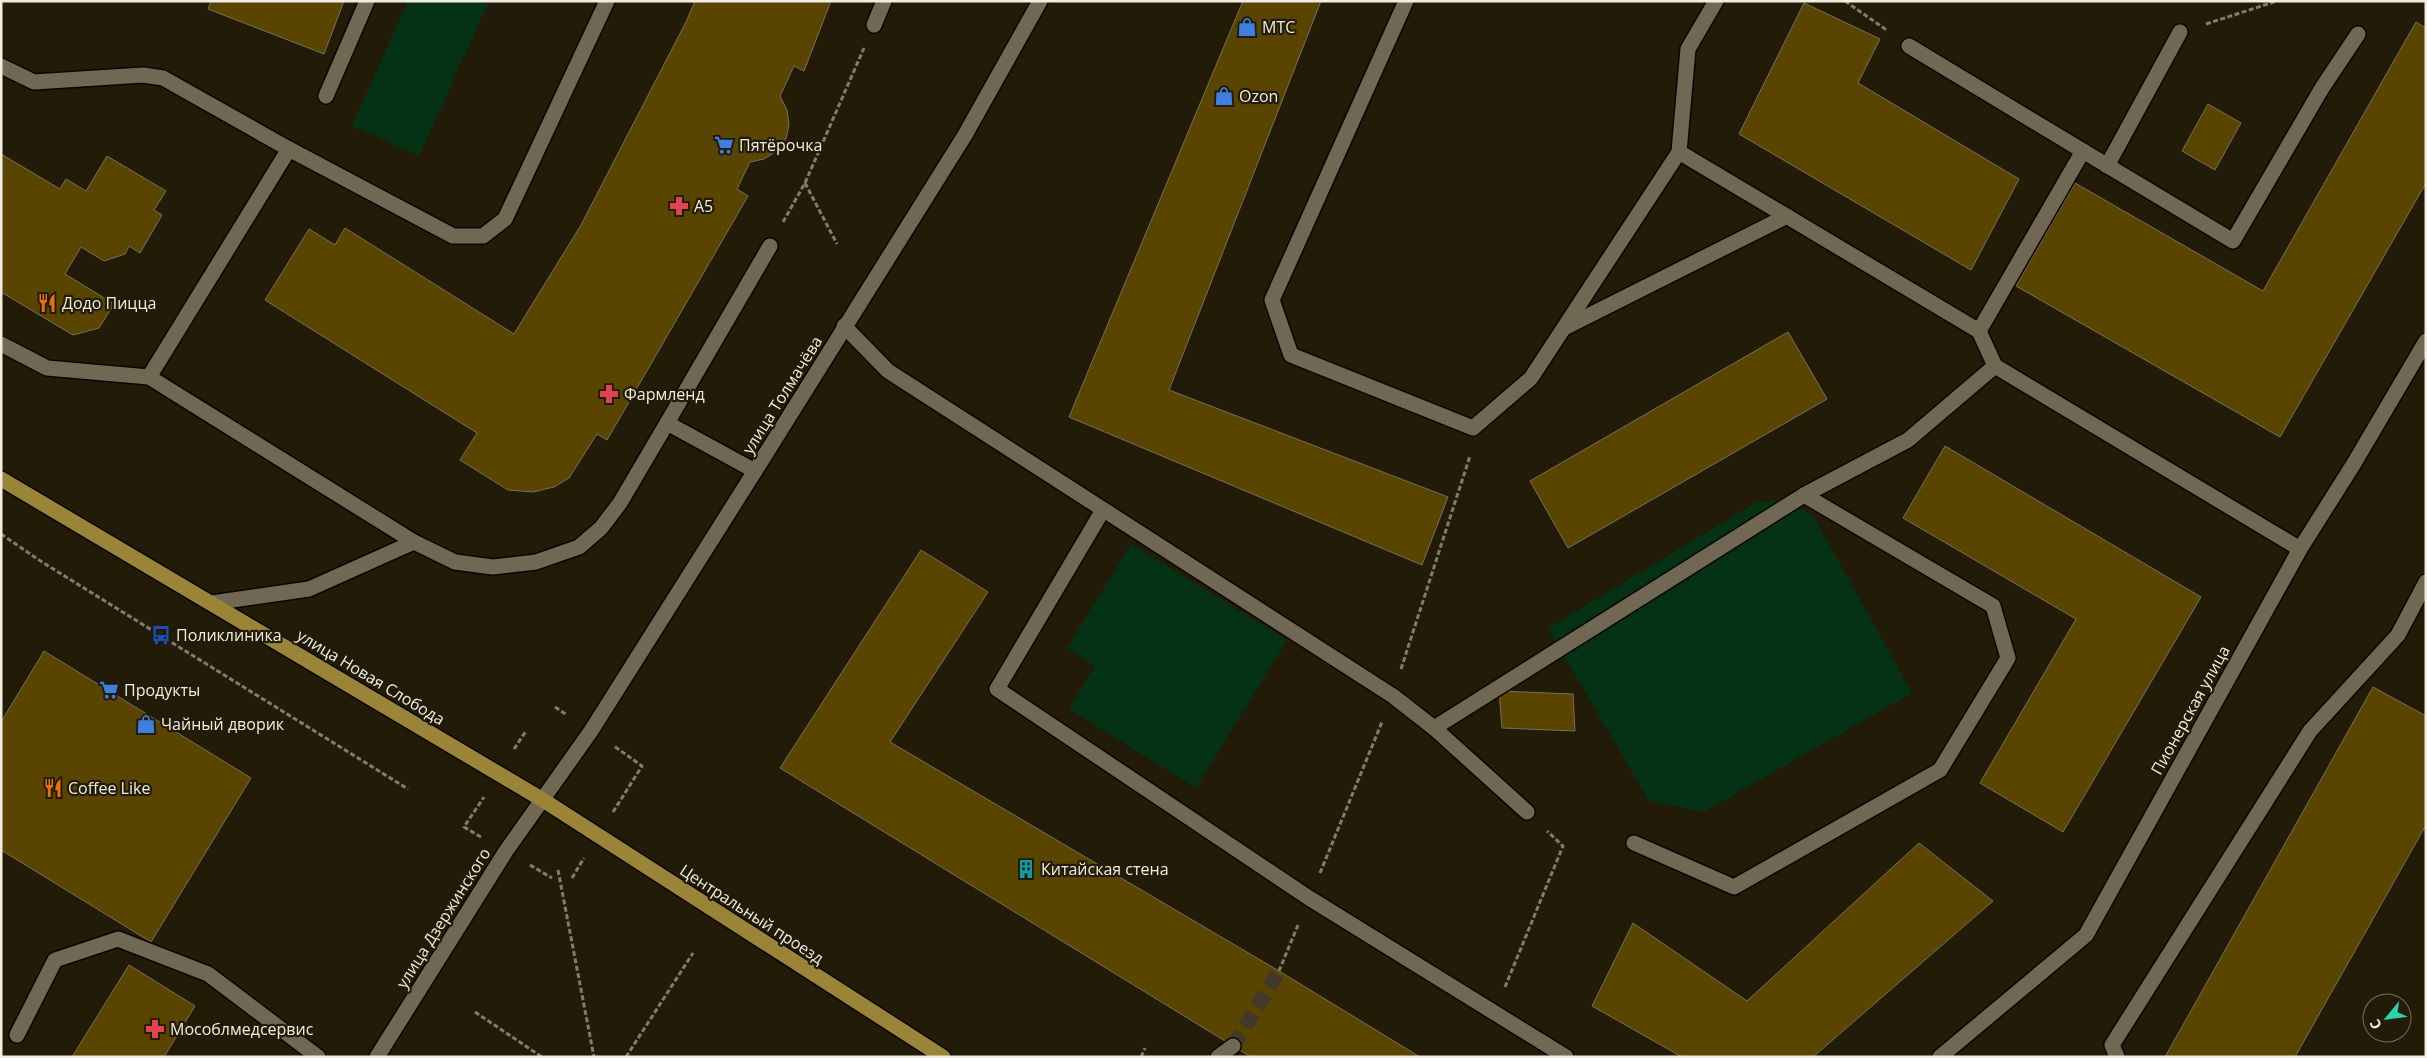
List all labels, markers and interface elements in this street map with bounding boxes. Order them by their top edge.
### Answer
shop icon: МТС [1236,16,1258,38]
place label: МТС [1262,16,1295,38]
shop icon: Ozon [1213,85,1235,107]
place label: Ozon [1239,85,1278,107]
supermarket icon: Пятёрочка [713,134,735,156]
place label: Пятёрочка [739,134,822,156]
pharmacy icon: А5 [668,195,690,217]
place label: А5 [694,195,713,217]
restaurant icon: Додо Пицца [36,292,58,314]
place label: Додо Пицца [62,292,156,314]
street label: улица Толмачёва [737,332,827,458]
pharmacy icon: Фармленд [598,383,620,405]
place label: Фармленд [624,383,705,405]
bus stop icon: Поликлиника [150,624,172,646]
place label: Поликлиника [176,624,282,646]
street label: улица Новая Слобода [293,624,449,730]
street label: Пионерская улица [2145,642,2235,778]
supermarket icon: Продукты [98,679,120,701]
place label: Продукты [124,679,200,701]
shop icon: Чайный дворик [135,713,157,735]
place label: Чайный дворик [161,713,285,735]
restaurant icon: Coffee Like [42,777,64,799]
place label: Coffee Like [68,777,150,799]
street label: улица Дзержинского [391,843,495,993]
building icon: Китайская стена [1015,858,1037,880]
place label: Китайская стена [1041,858,1169,880]
street label: Центральный проезд [676,859,828,969]
north arrow [2362,993,2412,1043]
text: С [2365,1016,2386,1033]
pharmacy icon: Мособлмедсервис [144,1018,166,1040]
place label: Мособлмедсервис [170,1018,314,1040]

